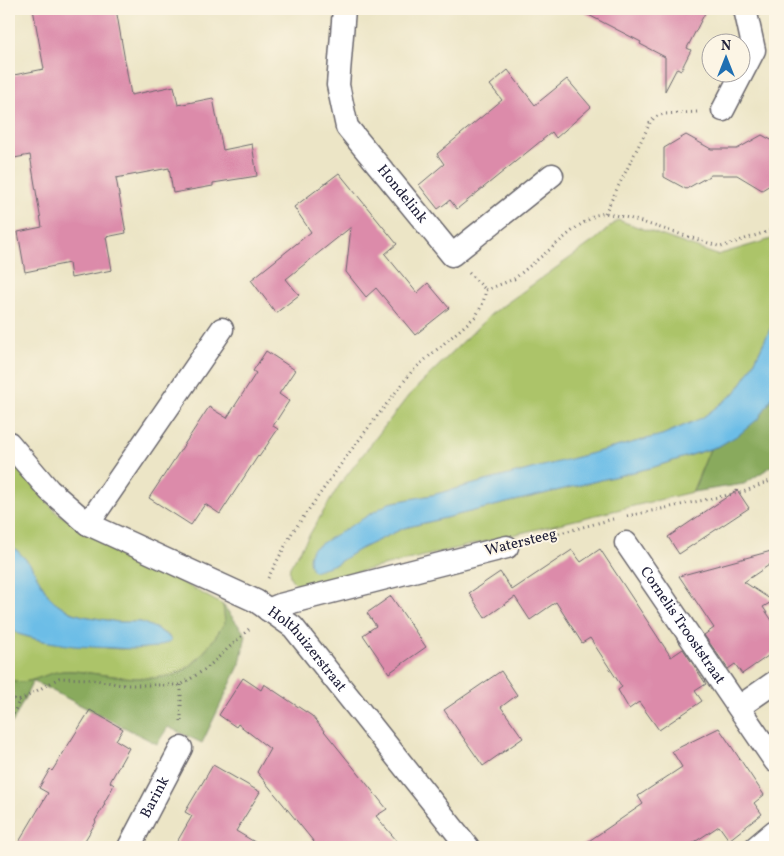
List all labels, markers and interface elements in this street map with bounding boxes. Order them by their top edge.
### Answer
north arrow [702,32,752,82]
text: N [721,37,731,56]
street label: Hondelink [372,160,432,228]
street label: Watersteeg [483,524,559,562]
street label: Cornelis Trooststraat [635,563,730,689]
street label: Holthuizerstraat [263,602,351,696]
street label: Barink [135,773,175,822]

